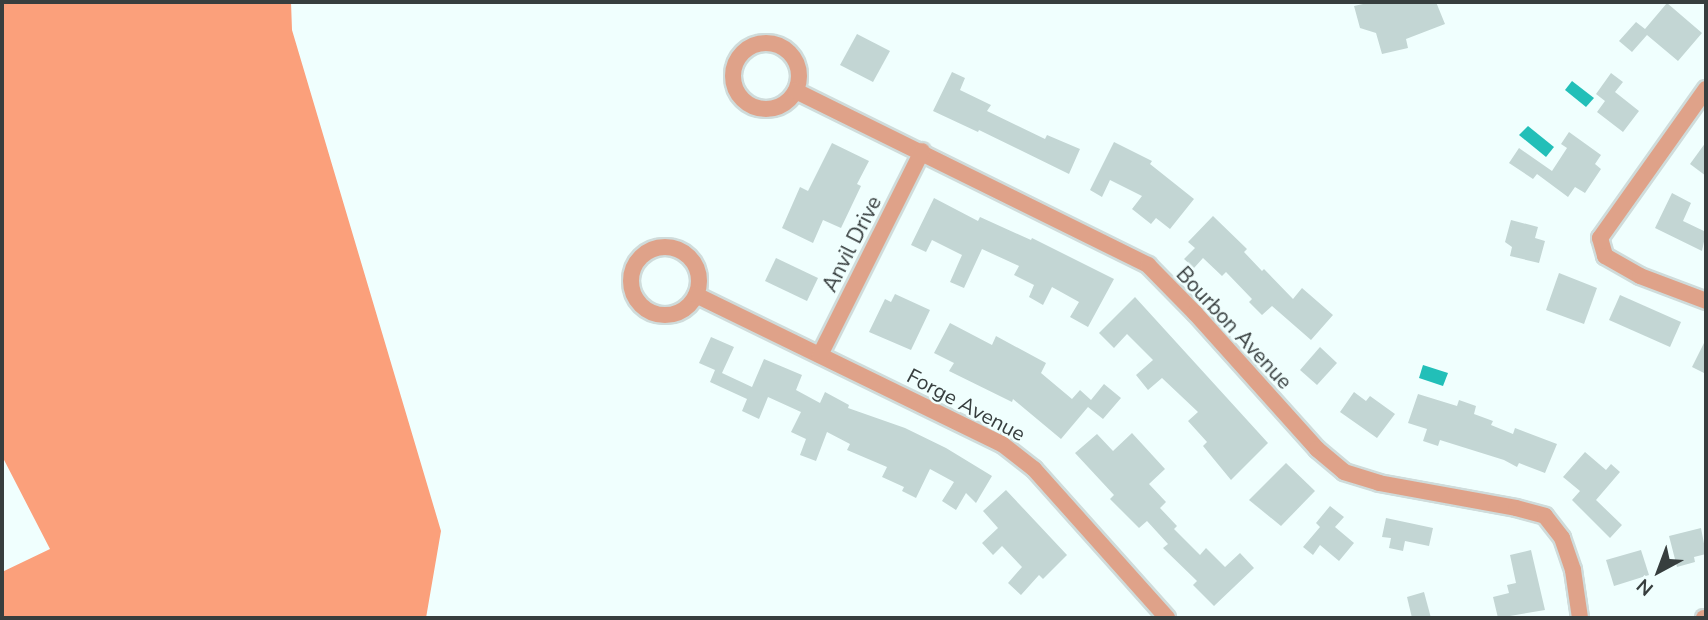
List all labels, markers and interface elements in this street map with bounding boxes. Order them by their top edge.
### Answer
street label: Anvil Drive [817,192,887,296]
street label: Bourbon Avenue [1171,262,1297,394]
street label: Forge Avenue [902,363,1030,447]
north arrow [1624,536,1694,606]
text: N [1631,572,1659,601]

